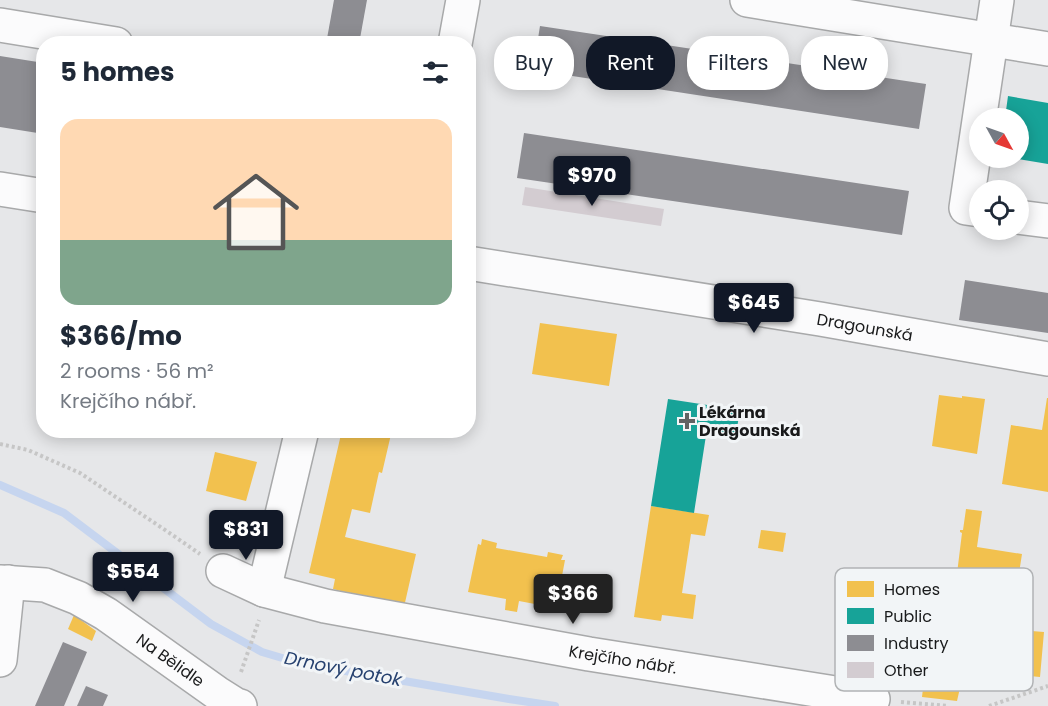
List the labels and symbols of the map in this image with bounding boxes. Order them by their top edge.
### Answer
north arrow [969,108,1029,168]
pin: $970 [556,156,628,207]
pin: $645 [718,283,790,334]
street label: Dragounská [815,308,915,347]
place label: Lékárna Dragounská [699,401,801,442]
marker: Lékárna Dragounská [680,414,694,428]
pin: $831 [210,510,282,561]
pin: $554 [97,552,169,603]
legend [835,568,1033,691]
pin: $366 [537,574,609,625]
text: Homes [884,578,940,601]
text: Public [884,605,932,628]
street label: Na Bělidle [132,628,209,693]
text: Industry [884,632,948,655]
street label: Krejčího nábř. [567,640,679,680]
water label: Drnový potok [282,645,405,692]
text: Other [884,659,929,682]

